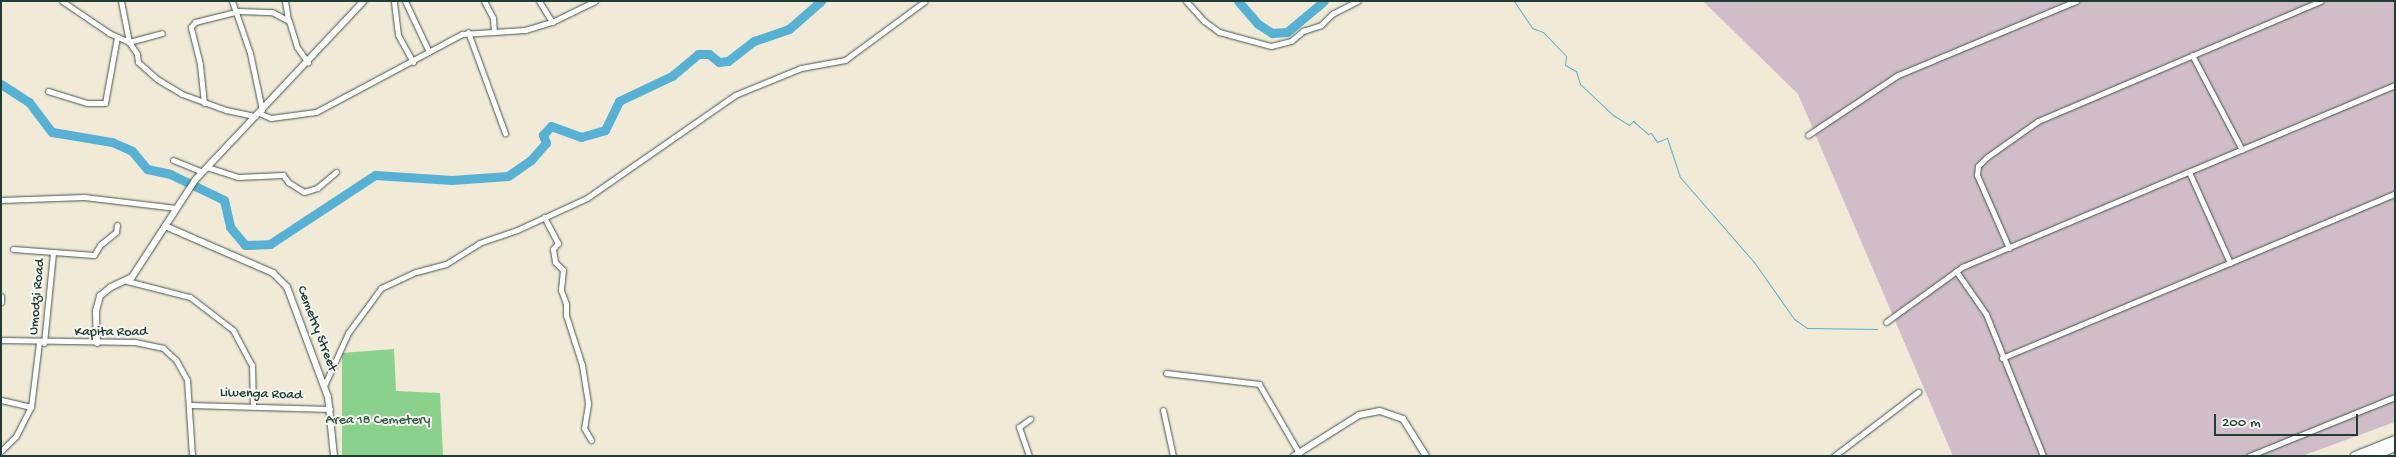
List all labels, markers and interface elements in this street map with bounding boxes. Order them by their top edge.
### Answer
street label: Umodzi Road [26,258,50,336]
street label: Cemetry Street [292,284,340,374]
street label: Kapita Road [75,325,147,341]
street label: Liwenga Road [219,385,303,405]
scale bar [2216,404,2360,436]
park label: Area 18 Cemetery [326,413,430,429]
text: 200 m [2222,414,2261,432]

